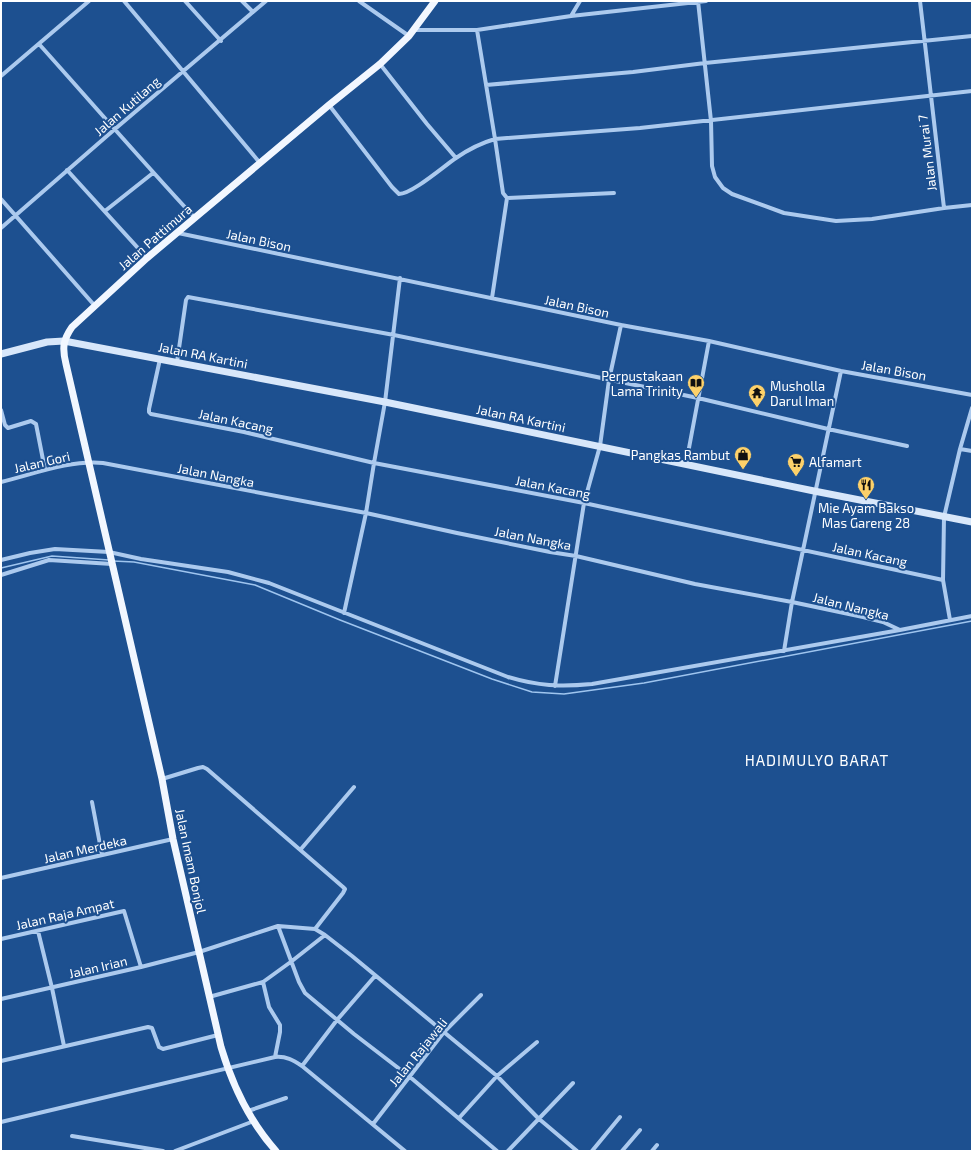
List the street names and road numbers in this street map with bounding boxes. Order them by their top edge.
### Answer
street label: Jalan Kutilang [91,73,163,139]
street label: Jalan Murai 7 [914,113,940,192]
street label: Jalan Pattimura [115,201,195,273]
street label: Jalan Bison [225,225,293,255]
street label: Jalan Bison [543,291,611,321]
street label: Jalan RA Kartini [157,338,249,372]
street label: Jalan Bison [860,356,928,384]
street label: Jalan RA Kartini [475,401,567,435]
street label: Jalan Kacang [197,405,275,437]
street label: Jalan Gori [12,448,72,476]
street label: Jalan Nangka [176,460,256,490]
street label: Jalan Kacang [514,472,592,502]
street label: Jalan Nangka [493,523,573,553]
street label: Jalan Kacang [831,538,909,570]
street label: Jalan Nangka [811,589,891,623]
street label: Jalan Imam Bonjol [172,807,210,915]
street label: Jalan Merdeka [42,832,128,866]
street label: Jalan Raja Ampat [14,895,116,933]
street label: Jalan Irian [67,953,129,981]
street label: Jalan Rajawali [386,1015,450,1089]

